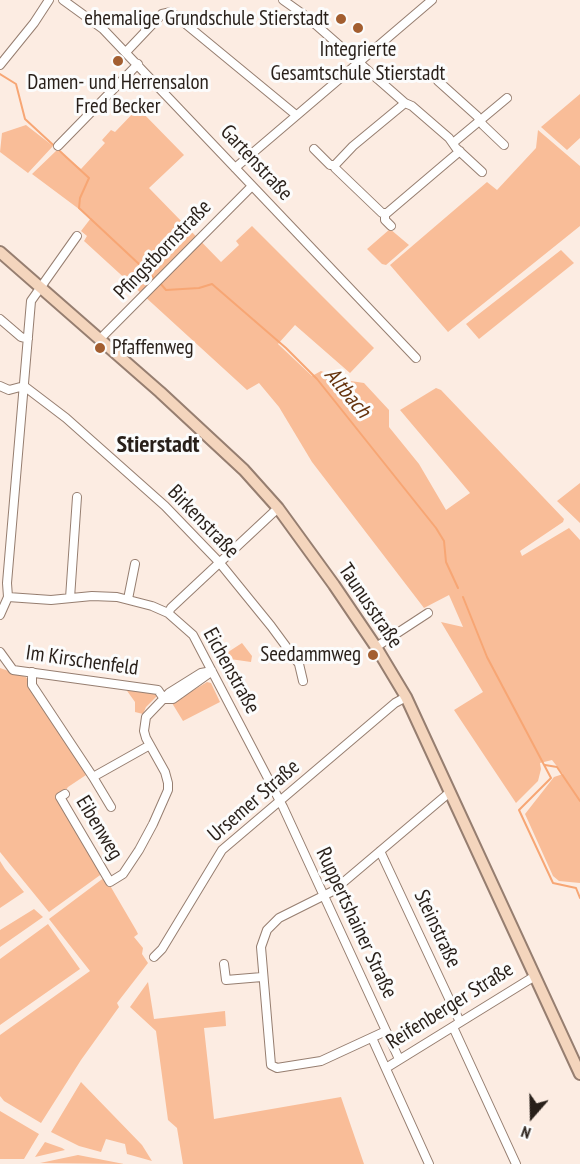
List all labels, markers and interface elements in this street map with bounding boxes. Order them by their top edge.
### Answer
place label: ehemalige Grundschule Stierstadt [84,6,329,32]
marker: ehemalige Grundschule Stierstadt [334,12,348,26]
marker: Integrierte Gesamtschule Stierstadt [351,21,365,35]
place label: Integrierte Gesamtschule Stierstadt [271,37,445,87]
marker: Damen- und Herrensalon Fred Becker [111,54,125,68]
place label: Damen- und Herrensalon Fred Becker [27,70,209,120]
street label: Gartenstraße [215,120,297,206]
street label: Pfingstbornstraße [109,195,217,305]
place label: Pfaffenweg [112,335,194,361]
marker: Pfaffenweg [93,341,107,355]
water label: Altbach [318,363,376,423]
district label: Stierstadt [116,431,200,459]
street label: Birkenstraße [162,480,244,564]
street label: Taunusstraße [333,559,407,653]
street label: Eichenstraße [197,624,265,718]
street label: Im Kirschenfeld [24,641,140,681]
place label: Seedammweg [260,642,361,668]
marker: Seedammweg [366,648,380,662]
street label: Ursemer Straße [203,754,305,848]
street label: Eibenweg [70,791,128,865]
street label: Ruppertshainer Straße [310,844,402,1002]
street label: Steinstraße [408,886,466,972]
street label: Reifenberger Straße [382,957,518,1055]
north arrow [502,1086,562,1146]
text: N [518,1122,533,1144]

